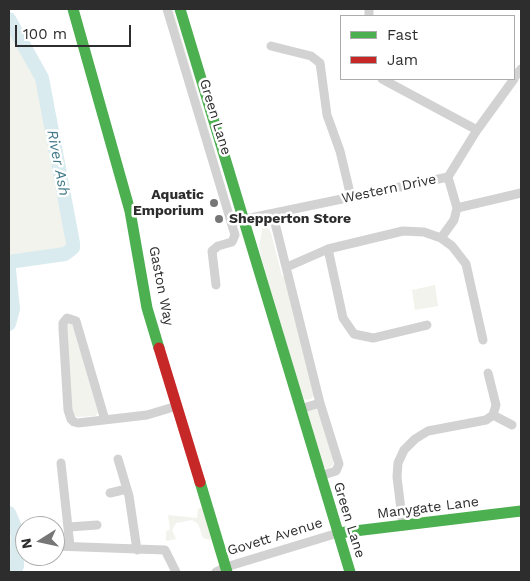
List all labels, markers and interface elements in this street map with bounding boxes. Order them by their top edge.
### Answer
scale bar [18,15,134,47]
legend [340,15,515,80]
text: 100 m [23,25,67,43]
text: Fast [387,26,418,44]
text: Jam [387,51,418,69]
street label: Green Lane [196,77,234,157]
water label: River Ash [43,129,73,197]
street label: Western Drive [340,171,438,207]
place label: Aquatic Emporium [133,187,204,220]
marker: Aquatic Emporium [208,197,220,209]
place label: Shepperton Store [229,211,351,227]
marker: Shepperton Store [213,213,225,225]
street label: Gaston Way [145,245,177,327]
street label: Green Lane [330,480,368,560]
street label: Manygate Lane [376,493,480,523]
street label: Govett Avenue [225,515,325,559]
north arrow [15,516,65,566]
text: N [17,537,35,550]

